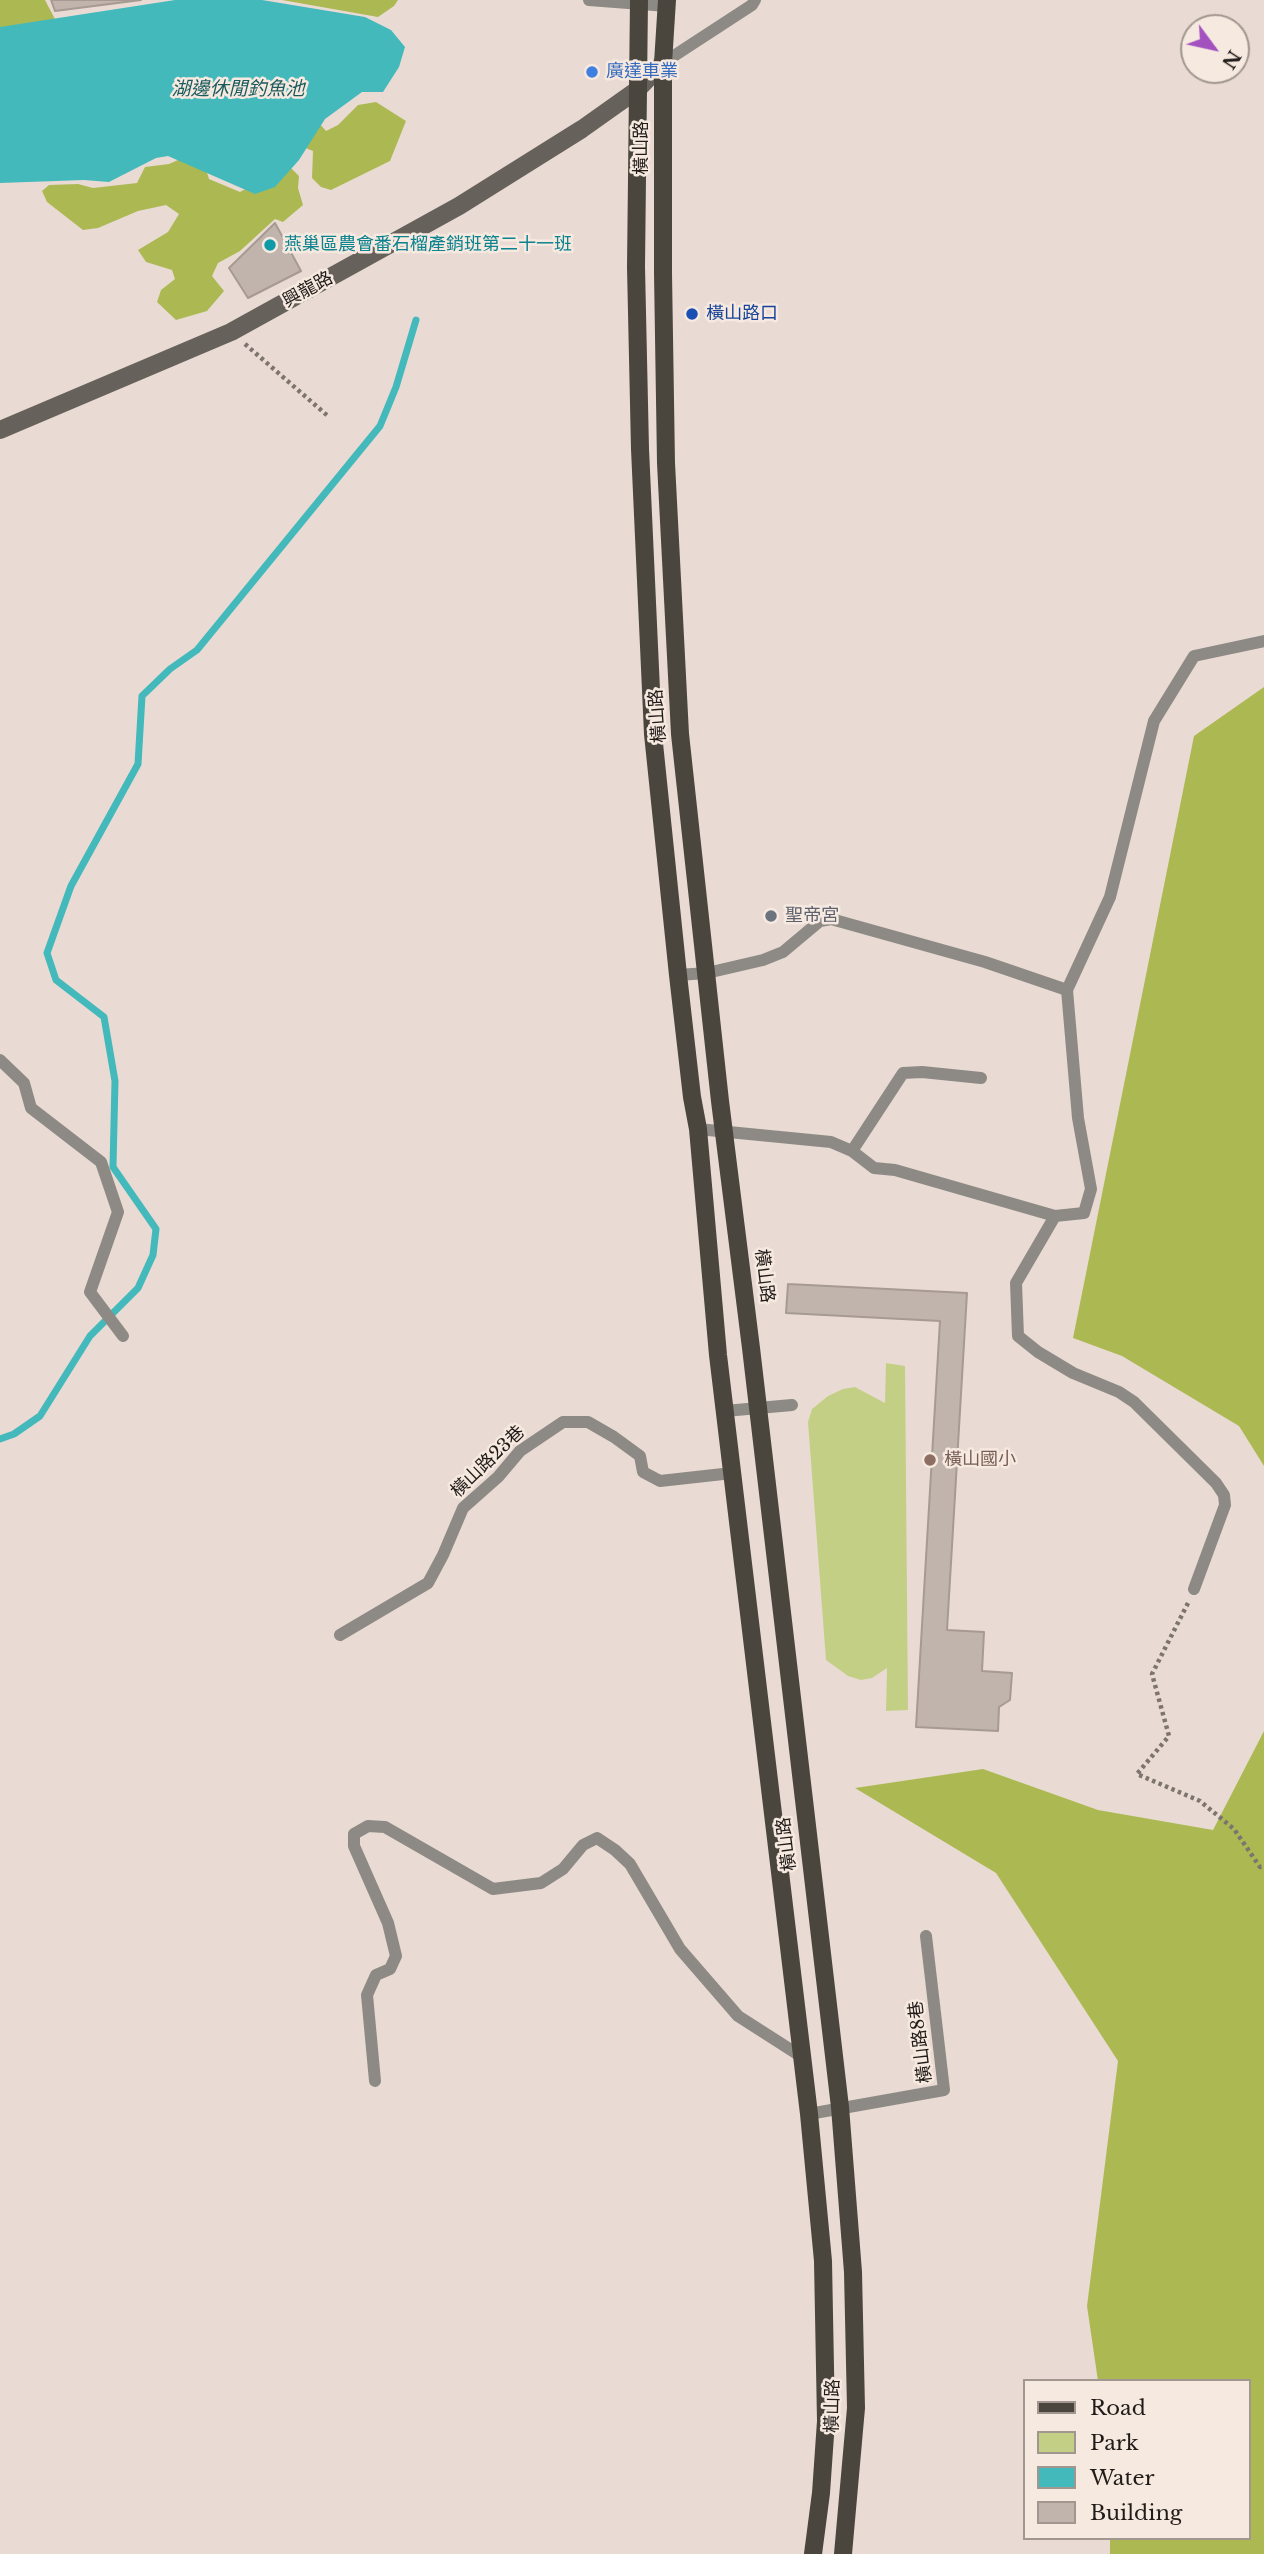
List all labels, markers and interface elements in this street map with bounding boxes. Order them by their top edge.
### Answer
north arrow [1180,14,1250,84]
text: N [1217,46,1246,73]
place label: 廣達車業 [606,61,678,83]
marker: 廣達車業 [584,64,600,80]
water label: 湖邊休閒釣魚池 [172,79,304,101]
street label: 橫山路 [631,121,653,175]
place label: 燕巢區農會番石榴產銷班第二十一班 [284,234,572,256]
marker: 燕巢區農會番石榴產銷班第二十一班 [262,237,278,253]
street label: 興龍路 [279,267,337,313]
place label: 橫山路口 [706,303,778,325]
marker: 橫山路口 [684,306,700,322]
street label: 橫山路 [645,688,671,744]
place label: 聖帝宮 [785,905,839,927]
marker: 聖帝宮 [763,908,779,924]
street label: 橫山路 [750,1248,778,1304]
street label: 橫山路23巷 [447,1422,529,1502]
place label: 橫山國小 [944,1449,1016,1471]
marker: 橫山國小 [922,1452,938,1468]
street label: 橫山路 [773,1816,801,1872]
street label: 橫山路8巷 [905,2000,937,2084]
street label: 橫山路 [822,2379,844,2433]
legend [1023,2379,1250,2540]
text: Road [1090,2395,1146,2421]
text: Park [1090,2430,1139,2456]
text: Water [1090,2465,1154,2491]
text: Building [1090,2500,1182,2526]

